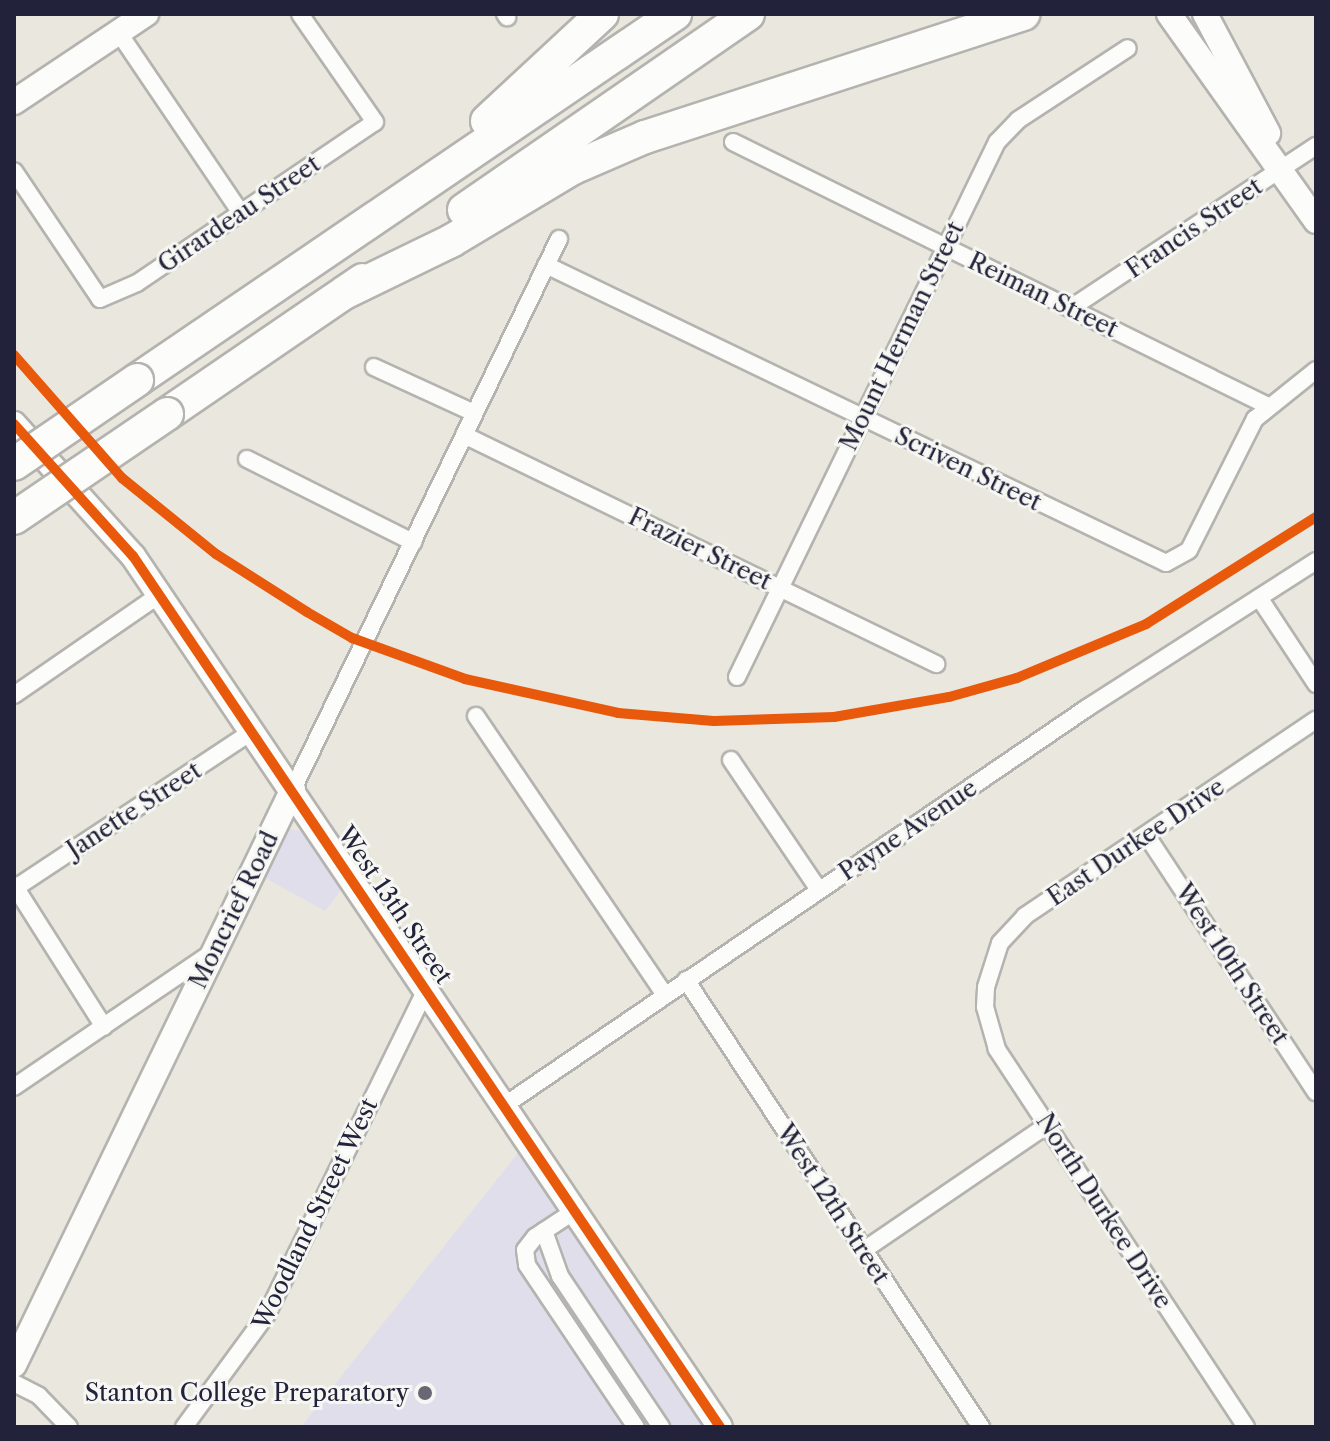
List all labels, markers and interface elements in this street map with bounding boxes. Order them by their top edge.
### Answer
street label: Girardeau Street [153,149,325,279]
street label: Francis Street [1120,172,1268,284]
street label: Mount Herman Street [834,217,970,455]
street label: Reiman Street [964,246,1122,344]
street label: Scriven Street [890,421,1046,517]
street label: Frazier Street [624,502,776,596]
street label: Janette Street [62,756,206,864]
street label: East Durkee Drive [1042,772,1230,912]
street label: Payne Avenue [833,773,983,887]
street label: West 13th Street [332,821,458,989]
street label: Moncrief Road [184,827,284,993]
street label: West 10th Street [1169,878,1295,1050]
street label: Woodland Street West [246,1093,384,1335]
street label: North Durkee Drive [1030,1108,1178,1314]
street label: West 12th Street [771,1119,895,1289]
place label: Stanton College Preparatory [85,1379,409,1407]
marker: Stanton College Preparatory [416,1384,434,1402]

